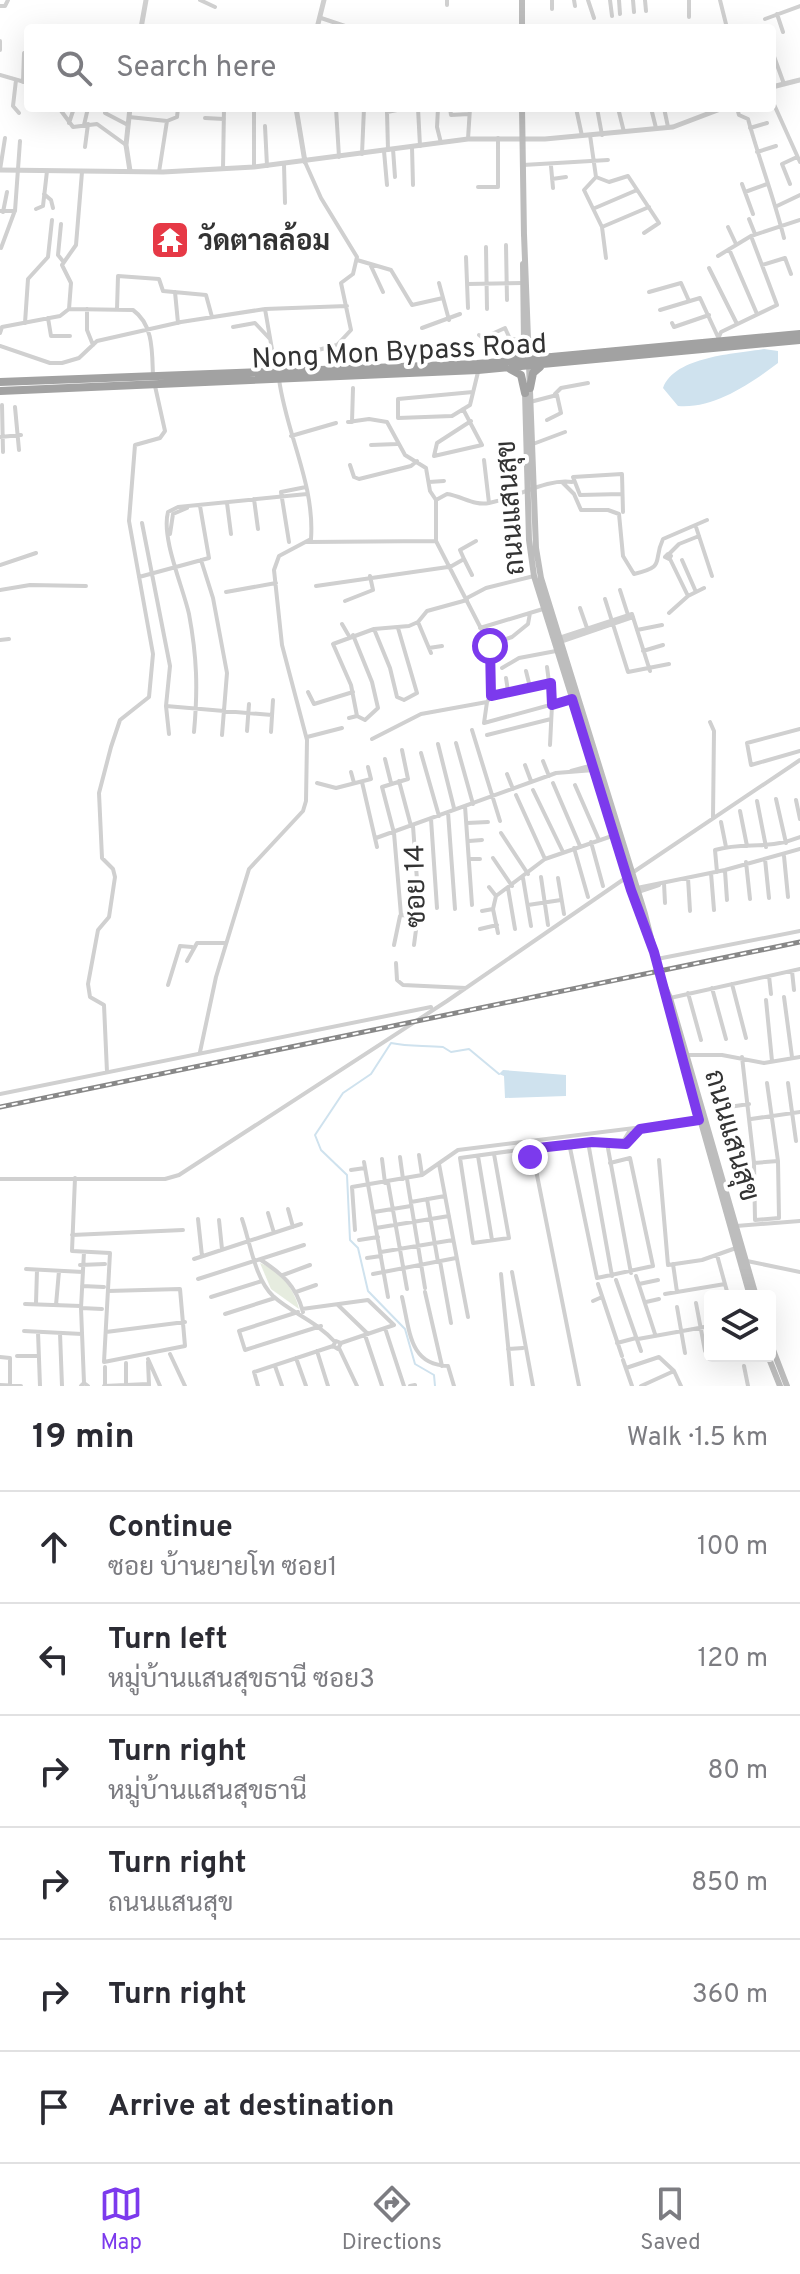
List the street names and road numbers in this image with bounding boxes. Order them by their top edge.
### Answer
street label: Nong Mon Bypass Road [251,327,548,379]
street label: ถนนแสนสุข [489,439,535,576]
street label: ซอย 14 [398,844,436,928]
street label: ถนนแสนสุข [694,1066,766,1206]

